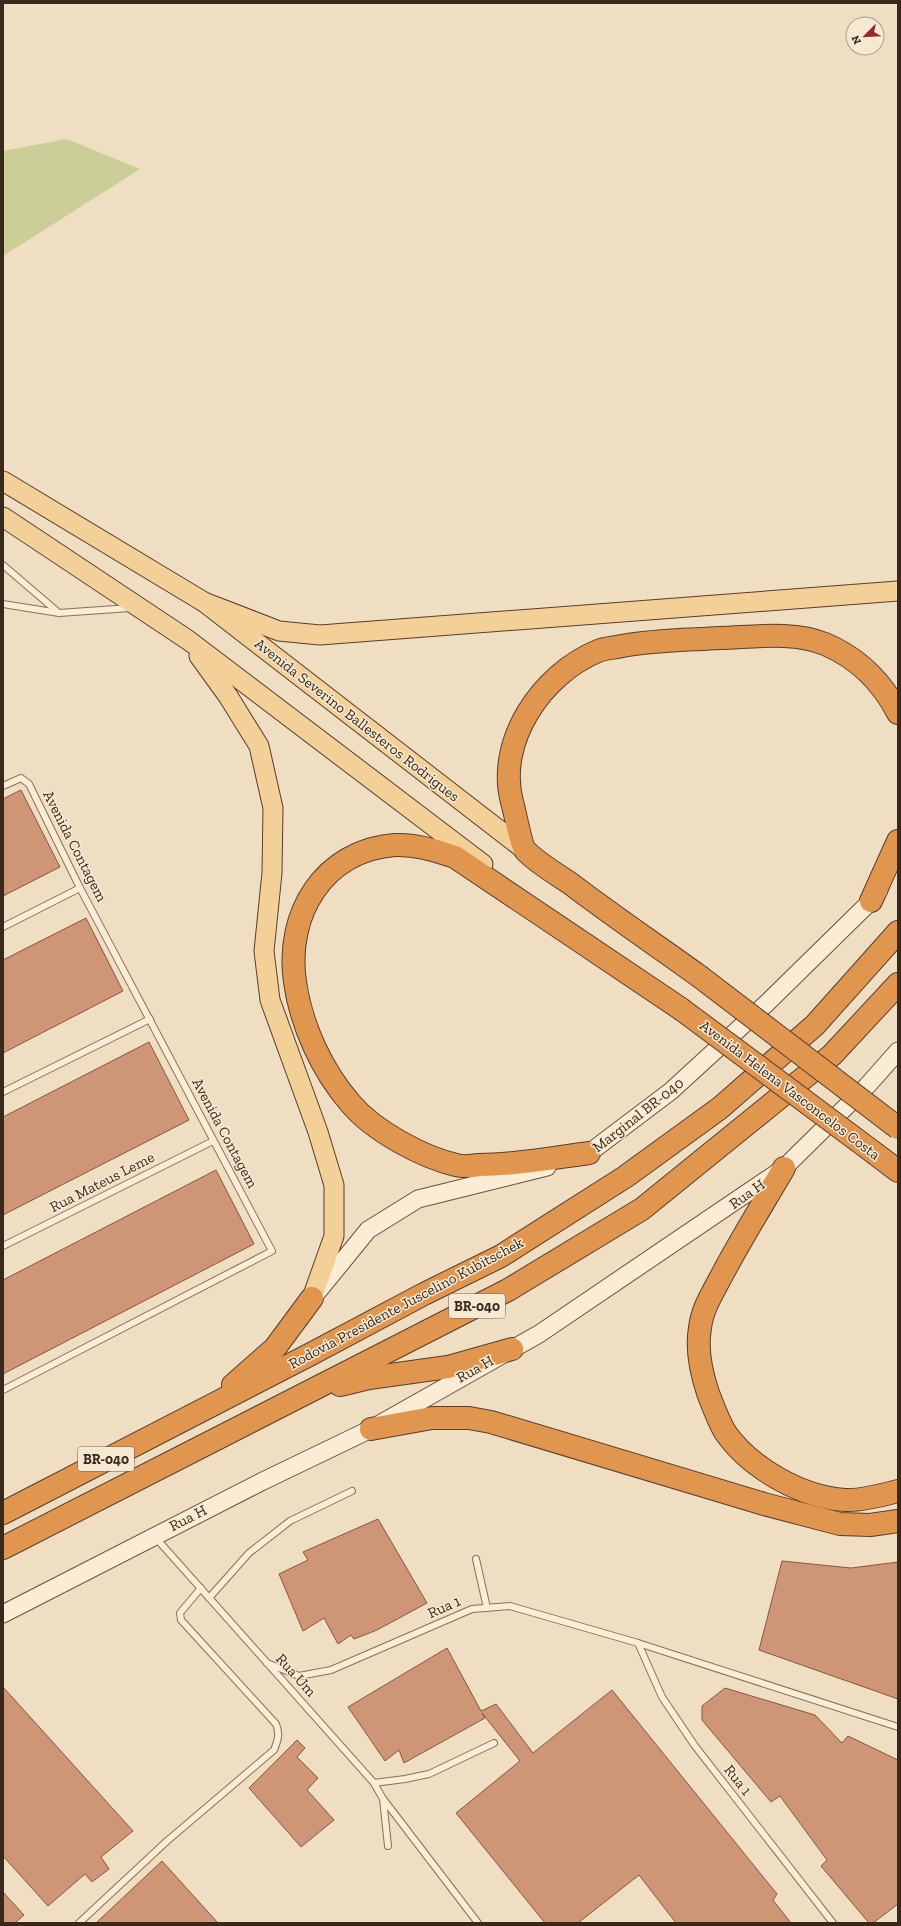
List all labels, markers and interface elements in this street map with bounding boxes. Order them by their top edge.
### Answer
north arrow [845,16,885,56]
text: N [848,33,864,46]
street label: Avenida Severino Ballesteros Rodrigues [251,634,463,806]
street label: Avenida Contagem [39,787,111,905]
street label: Avenida Helena Vasconcelos Costa [696,1016,884,1164]
street label: Marginal BR-040 [589,1074,687,1156]
street label: Avenida Contagem [188,1075,262,1191]
street label: Rua Mateus Leme [47,1148,157,1216]
street label: Rua H [726,1175,768,1213]
street label: Rodovia Presidente Juscelino Kubitschek [286,1233,527,1373]
road number: BR-040 [449,1294,505,1318]
street label: Rua H [453,1352,497,1386]
road number: BR-040 [78,1447,134,1471]
street label: Rua H [166,1501,210,1535]
street label: Rua 1 [425,1592,463,1622]
street label: Rua Um [272,1650,320,1700]
street label: Rua 1 [720,1761,756,1799]

